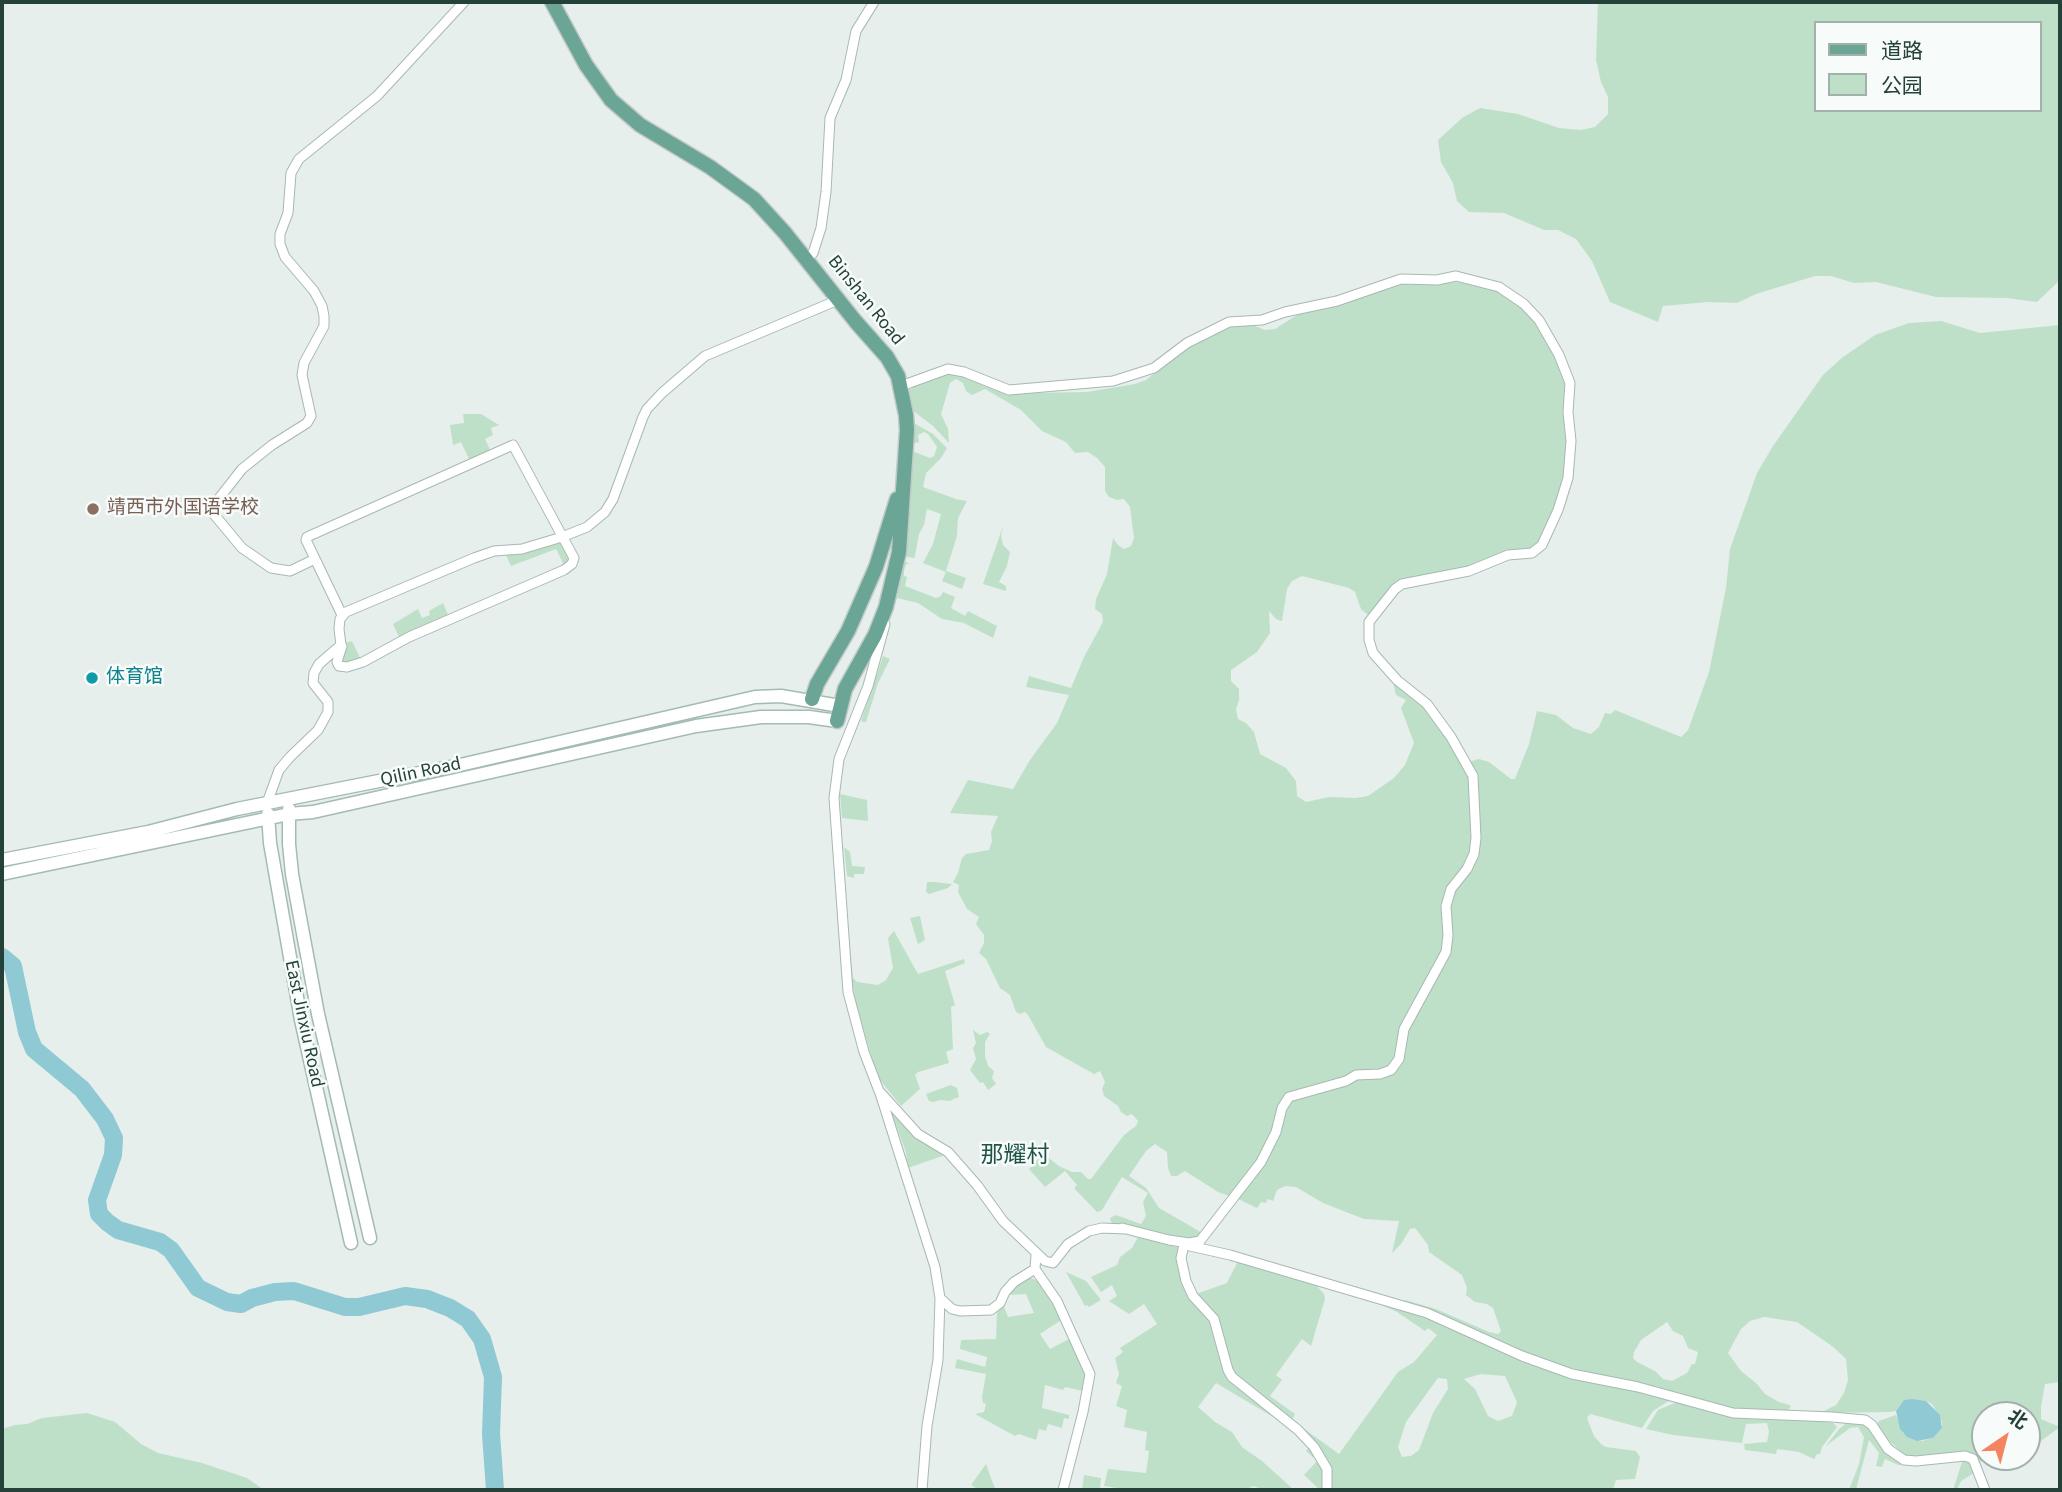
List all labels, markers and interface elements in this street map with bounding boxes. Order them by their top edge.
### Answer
legend [1814,21,2041,112]
text: 道路 [1881,36,1923,66]
text: 公园 [1881,71,1923,101]
street label: Binshan Road [822,251,908,351]
place label: 靖西市外国语学校 [107,498,259,520]
marker: 靖西市外国语学校 [85,501,101,517]
place label: 体育馆 [106,667,163,689]
marker: 体育馆 [84,670,100,686]
street label: Qilin Road [379,753,463,793]
street label: East Jinxiu Road [278,958,328,1090]
district label: 那耀村 [981,1143,1049,1171]
north arrow [1971,1401,2041,1471]
text: 北 [2002,1404,2033,1437]

